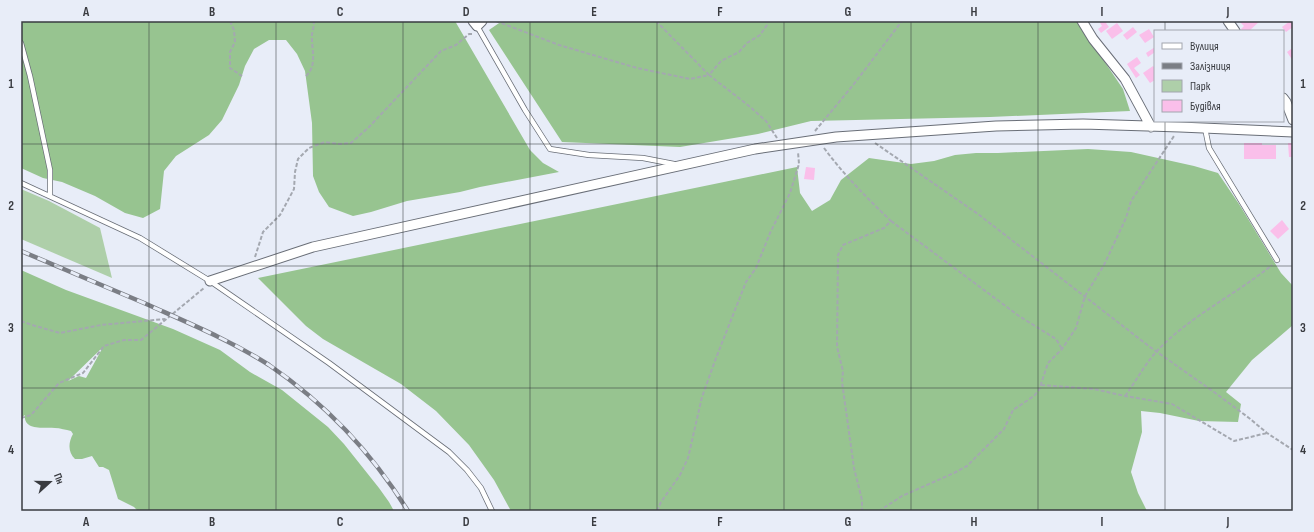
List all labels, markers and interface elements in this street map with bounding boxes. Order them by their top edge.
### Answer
text: A [82,4,90,20]
text: B [209,4,215,20]
text: C [337,4,344,20]
text: D [463,4,470,20]
text: E [591,4,597,20]
text: F [717,4,723,20]
text: G [845,4,852,20]
text: H [971,4,978,20]
text: I [1101,4,1104,20]
text: J [1226,4,1230,20]
legend [1154,30,1284,122]
text: Вулиця [1190,39,1219,54]
text: Залізниця [1190,59,1231,74]
text: 1 [8,76,14,92]
text: 1 [1300,76,1306,92]
text: Парк [1190,79,1211,94]
text: Будівля [1190,99,1221,114]
text: 2 [8,198,14,214]
text: 2 [1300,198,1306,214]
text: 3 [8,320,14,336]
text: 3 [1300,320,1306,336]
text: 4 [8,442,14,458]
text: 4 [1300,442,1306,458]
north arrow [30,462,70,502]
text: Пн [51,471,67,486]
text: A [82,514,90,530]
text: B [209,514,215,530]
text: C [337,514,344,530]
text: D [463,514,470,530]
text: E [591,514,597,530]
text: F [717,514,723,530]
text: G [845,514,852,530]
text: H [971,514,978,530]
text: I [1101,514,1104,530]
text: J [1226,514,1230,530]

